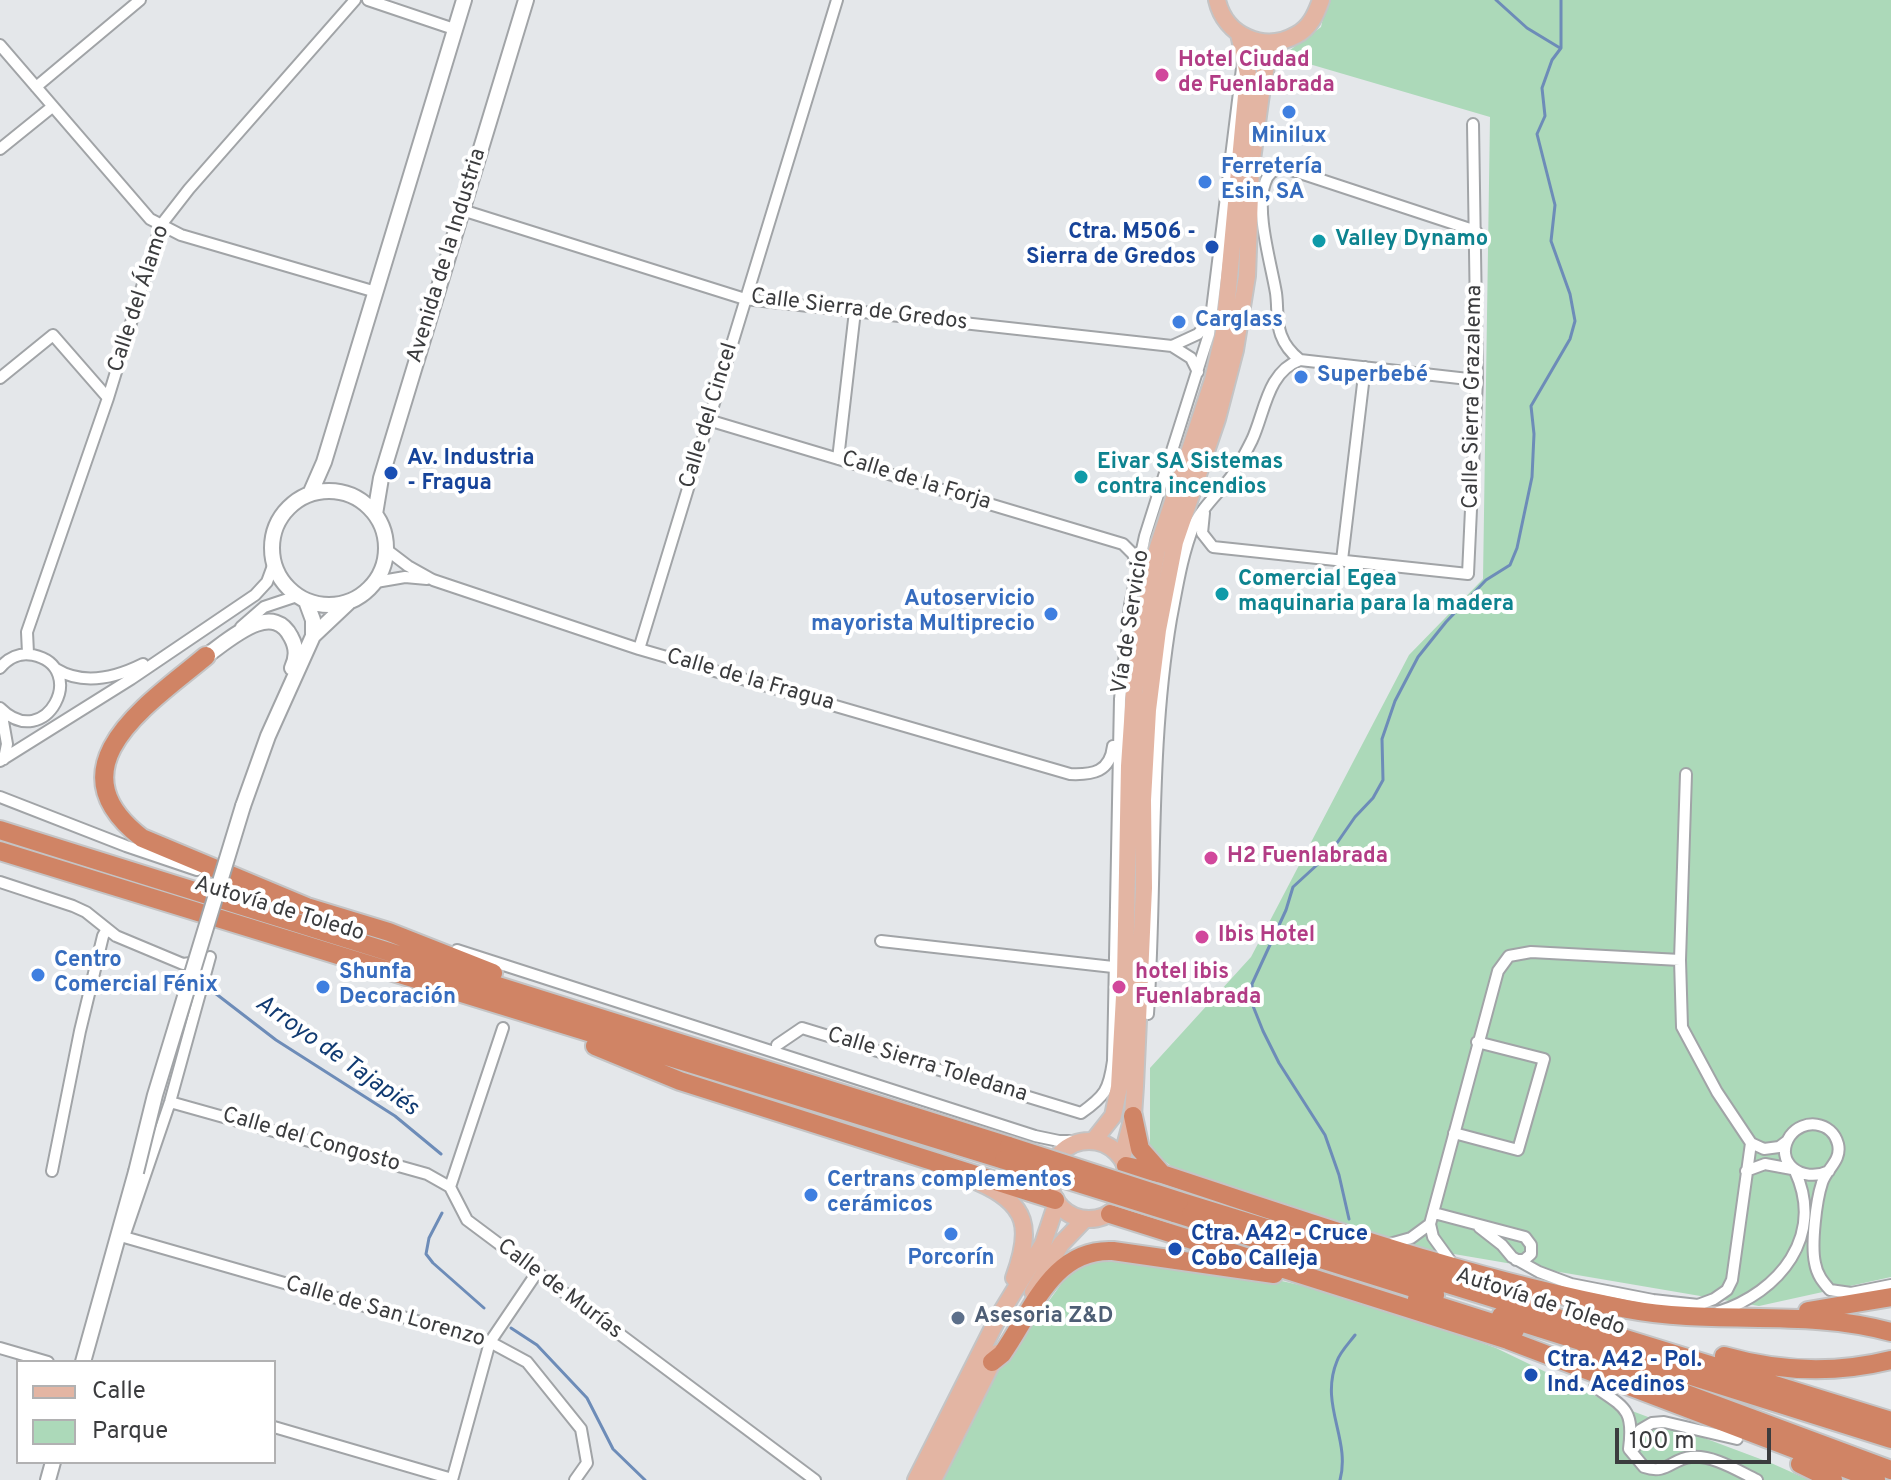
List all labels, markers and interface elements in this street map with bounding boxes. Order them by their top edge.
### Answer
place label: Hotel Ciudad de Fuenlabrada [1178,49,1335,100]
marker: Hotel Ciudad de Fuenlabrada [1153,66,1171,84]
marker: Minilux [1280,103,1298,121]
place label: Minilux [1251,125,1327,151]
street label: Avenida de la Industria [403,146,493,366]
place label: Ferretería Esin, SA [1221,156,1322,208]
marker: Ferretería Esin, SA [1196,173,1214,191]
place label: Ctra. M506 - Sierra de Gredos [1026,221,1196,272]
street label: Calle del Álamo [104,222,176,376]
place label: Valley Dynamo [1335,228,1488,254]
marker: Valley Dynamo [1310,232,1328,250]
marker: Ctra. M506 - Sierra de Gredos [1203,238,1221,256]
street label: Calle Sierra de Gredos [749,285,969,337]
street label: Calle Sierra Grazalema [1459,285,1489,509]
place label: Carglass [1195,309,1283,335]
marker: Carglass [1170,313,1188,331]
street label: Calle del Cincel [675,340,745,492]
place label: Superbebé [1317,364,1428,390]
marker: Superbebé [1292,368,1310,386]
place label: Av. Industria - Fragua [407,447,535,498]
street label: Calle de la Forja [838,447,994,517]
place label: Eivar SA Sistemas contra incendios [1097,451,1283,502]
marker: Av. Industria - Fragua [382,464,400,482]
marker: Eivar SA Sistemas contra incendios [1072,468,1090,486]
street label: Vía de Servicio [1108,548,1156,696]
place label: Comercial Egea maquinaria para la madera [1238,568,1514,620]
marker: Comercial Egea maquinaria para la madera [1213,585,1231,603]
place label: Autoservicio mayorista Multiprecio [811,588,1035,640]
marker: Autoservicio mayorista Multiprecio [1042,605,1060,623]
street label: Calle de la Fragua [663,644,837,718]
place label: H2 Fuenlabrada [1227,845,1388,871]
marker: H2 Fuenlabrada [1202,849,1220,867]
street label: Autovía de Toledo [191,872,367,948]
place label: Ibis Hotel [1218,924,1315,950]
marker: Ibis Hotel [1193,928,1211,946]
place label: Centro Comercial Fénix [54,949,218,1000]
place label: Shunfa Decoración [339,961,456,1012]
place label: hotel ibis Fuenlabrada [1135,961,1261,1012]
marker: Centro Comercial Fénix [29,966,47,984]
marker: Shunfa Decoración [314,978,332,996]
marker: hotel ibis Fuenlabrada [1110,978,1128,996]
water label: Arroyo de Tajapiés [249,990,423,1124]
street label: Calle Sierra Toledana [824,1023,1030,1109]
street label: Calle del Congosto [219,1103,403,1179]
place label: Certrans complementos cerámicos [827,1169,1072,1220]
marker: Certrans complementos cerámicos [802,1186,820,1204]
place label: Ctra. A42 - Cruce Cobo Calleja [1191,1223,1368,1274]
marker: Porcorín [942,1225,960,1243]
street label: Calle de Murías [491,1234,627,1346]
marker: Ctra. A42 - Cruce Cobo Calleja [1166,1240,1184,1258]
place label: Porcorín [907,1247,995,1273]
street label: Autovía de Toledo [1452,1263,1628,1343]
street label: Calle de San Lorenzo [282,1272,488,1354]
place label: Asesoria Z&D [974,1305,1113,1331]
marker: Asesoria Z&D [949,1309,967,1327]
place label: Ctra. A42 - Pol. Ind. Acedinos [1547,1349,1702,1400]
legend [16,1360,276,1464]
marker: Ctra. A42 - Pol. Ind. Acedinos [1522,1366,1540,1384]
text: Calle [92,1377,146,1407]
scale bar [1619,1412,1775,1462]
text: Parque [92,1417,168,1447]
text: 100 m [1629,1427,1695,1457]

